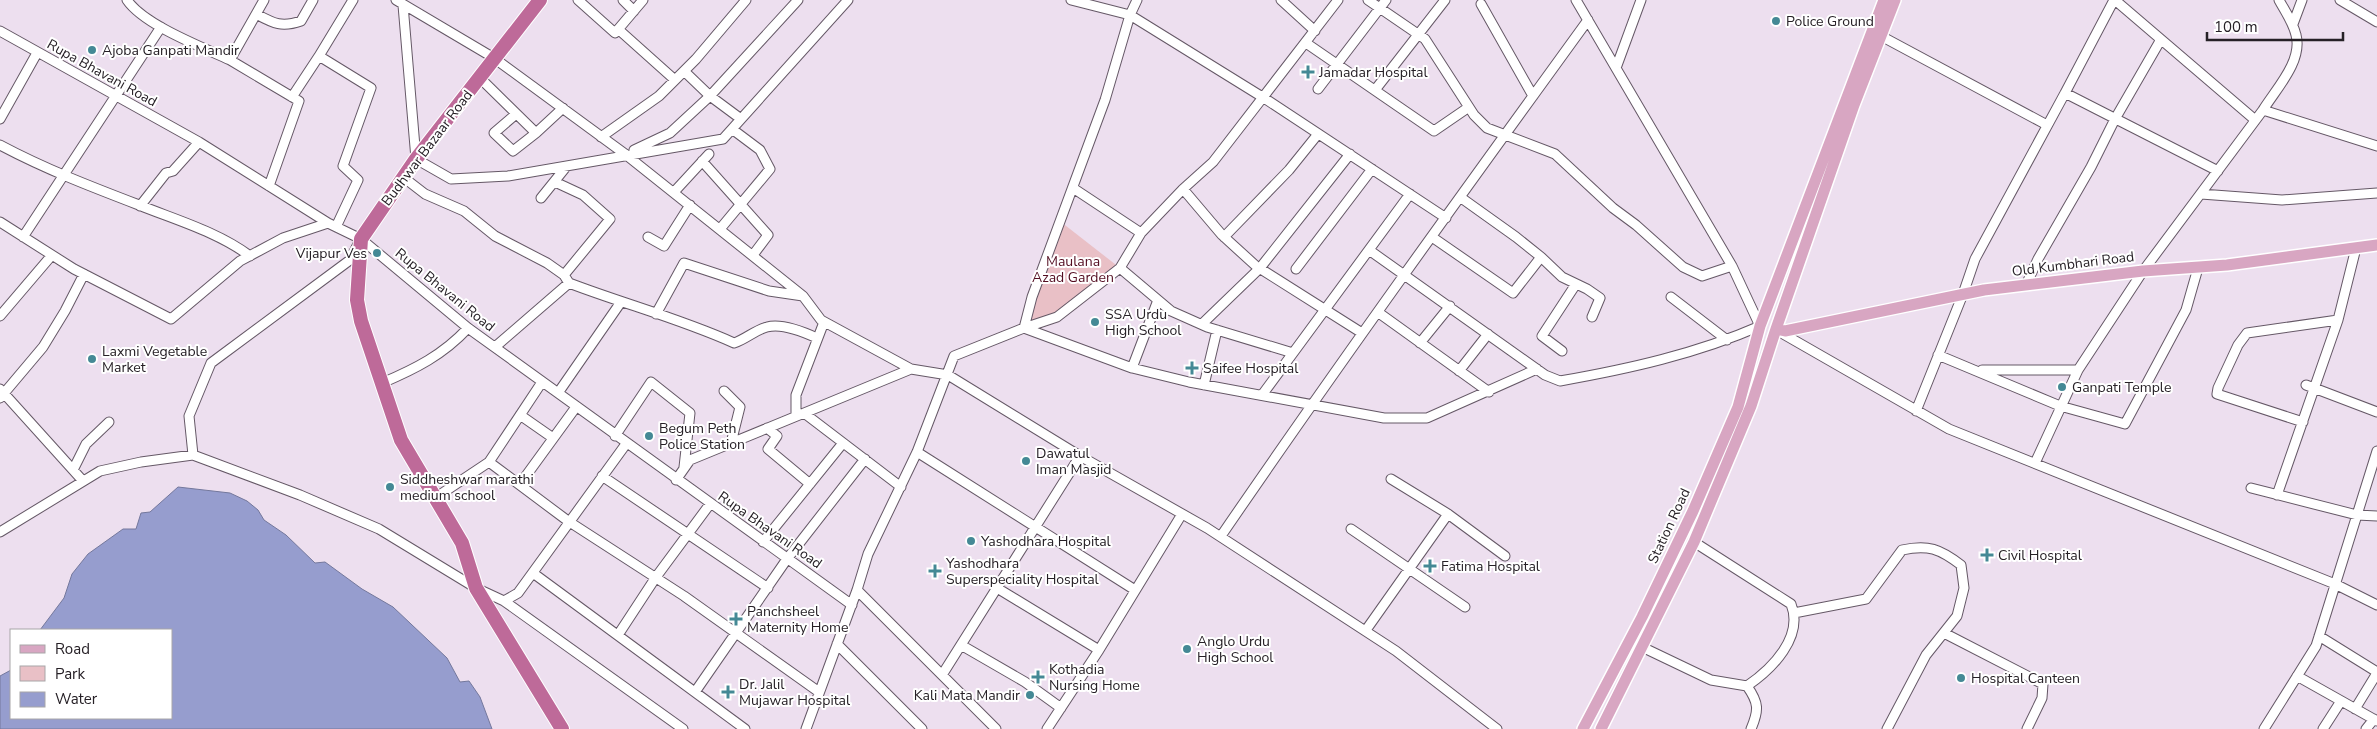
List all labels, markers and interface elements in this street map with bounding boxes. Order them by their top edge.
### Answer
scale bar [2207,10,2343,42]
place label: Police Ground [1786,12,1874,31]
marker: Police Ground [1770,15,1782,27]
text: 100 m [2214,17,2258,37]
street label: Rupa Bhavani Road [44,35,160,111]
place label: Ajoba Ganpati Mandir [102,41,239,60]
marker: Ajoba Ganpati Mandir [86,44,98,56]
place label: Jamadar Hospital [1318,63,1428,82]
marker: Jamadar Hospital [1301,65,1315,79]
street label: Budhwar Bazaar Road [377,86,477,210]
place label: Vijapur Ves [295,244,367,263]
street label: Rupa Bhavani Road [391,244,499,336]
marker: Vijapur Ves [371,247,383,259]
street label: Old Kumbhari Road [2011,247,2135,281]
park label: Maulana Azad Garden [1032,252,1114,287]
place label: SSA Urdu High School [1105,305,1182,340]
marker: SSA Urdu High School [1089,316,1101,328]
place label: Laxmi Vegetable Market [102,342,207,377]
marker: Laxmi Vegetable Market [86,353,98,365]
place label: Saifee Hospital [1203,359,1299,378]
marker: Saifee Hospital [1185,361,1199,375]
place label: Ganpati Temple [2072,378,2171,397]
marker: Ganpati Temple [2056,381,2068,393]
place label: Begum Peth Police Station [659,419,745,454]
marker: Begum Peth Police Station [643,430,655,442]
place label: Dawatul Iman Masjid [1036,444,1111,479]
marker: Dawatul Iman Masjid [1020,455,1032,467]
place label: Siddheshwar marathi medium school [400,470,534,505]
marker: Siddheshwar marathi medium school [384,481,396,493]
street label: Station Road [1643,485,1695,567]
street label: Rupa Bhavani Road [714,487,826,573]
place label: Yashodhara Hospital [980,532,1112,551]
marker: Yashodhara Hospital [965,535,977,547]
place label: Civil Hospital [1998,546,2083,565]
marker: Civil Hospital [1980,548,1994,562]
place label: Yashodhara Superspeciality Hospital [945,554,1100,589]
place label: Fatima Hospital [1441,557,1541,576]
marker: Fatima Hospital [1423,559,1437,573]
marker: Yashodhara Superspeciality Hospital [928,564,942,578]
place label: Panchsheel Maternity Home [747,602,849,637]
marker: Panchsheel Maternity Home [729,612,743,626]
legend [10,629,172,719]
place label: Anglo Urdu High School [1197,632,1274,667]
text: Road [55,639,90,659]
marker: Anglo Urdu High School [1181,643,1193,655]
place label: Kothadia Nursing Home [1049,660,1140,695]
text: Park [55,664,85,684]
place label: Hospital Canteen [1971,669,2080,688]
marker: Kothadia Nursing Home [1031,670,1045,684]
marker: Hospital Canteen [1955,672,1967,684]
place label: Dr. Jalil Mujawar Hospital [739,675,851,710]
marker: Dr. Jalil Mujawar Hospital [721,685,735,699]
place label: Kali Mata Mandir [914,686,1020,705]
text: Water [55,689,98,709]
marker: Kali Mata Mandir [1024,689,1036,701]

